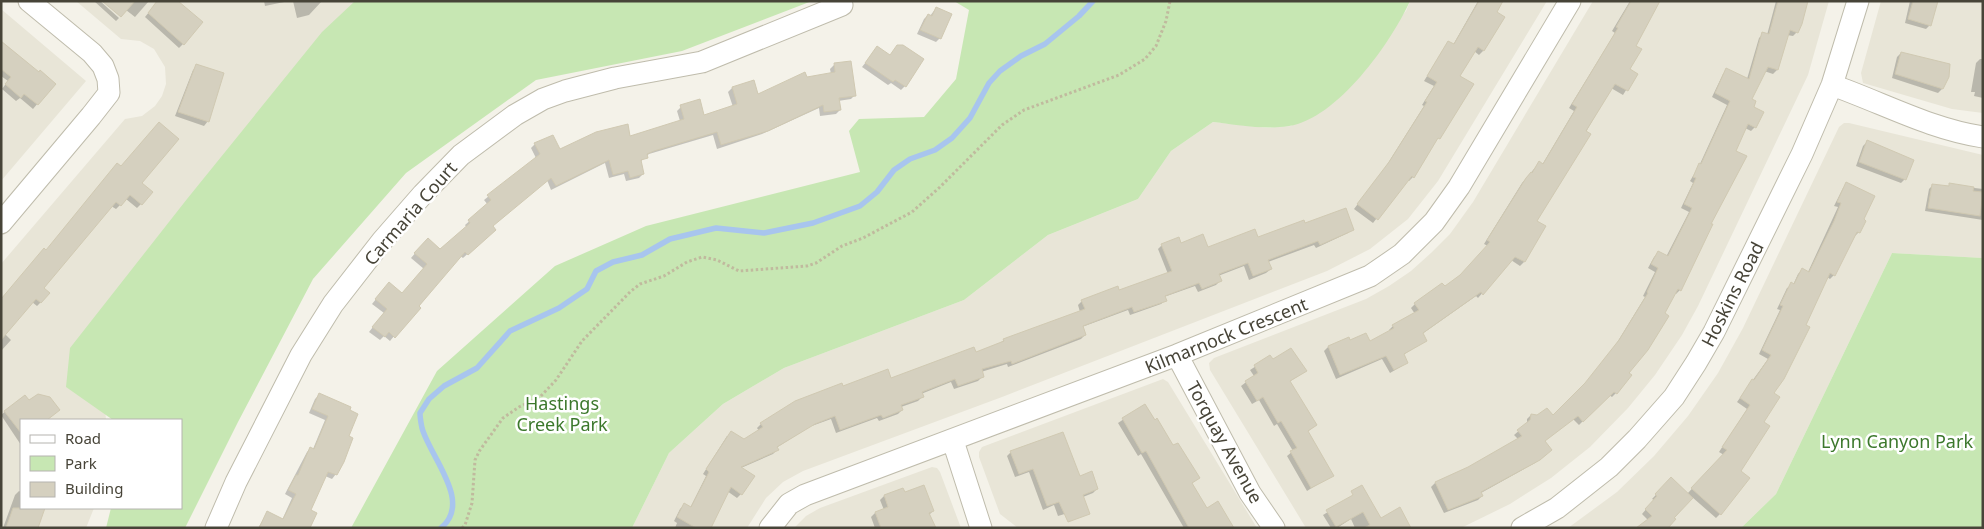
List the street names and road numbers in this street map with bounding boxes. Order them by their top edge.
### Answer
street label: Carmaria Court [358,156,462,270]
street label: Hoskins Road [1695,237,1769,351]
street label: Kilmarnock Crescent [1141,291,1311,379]
street label: Torquay Avenue [1182,377,1268,507]

